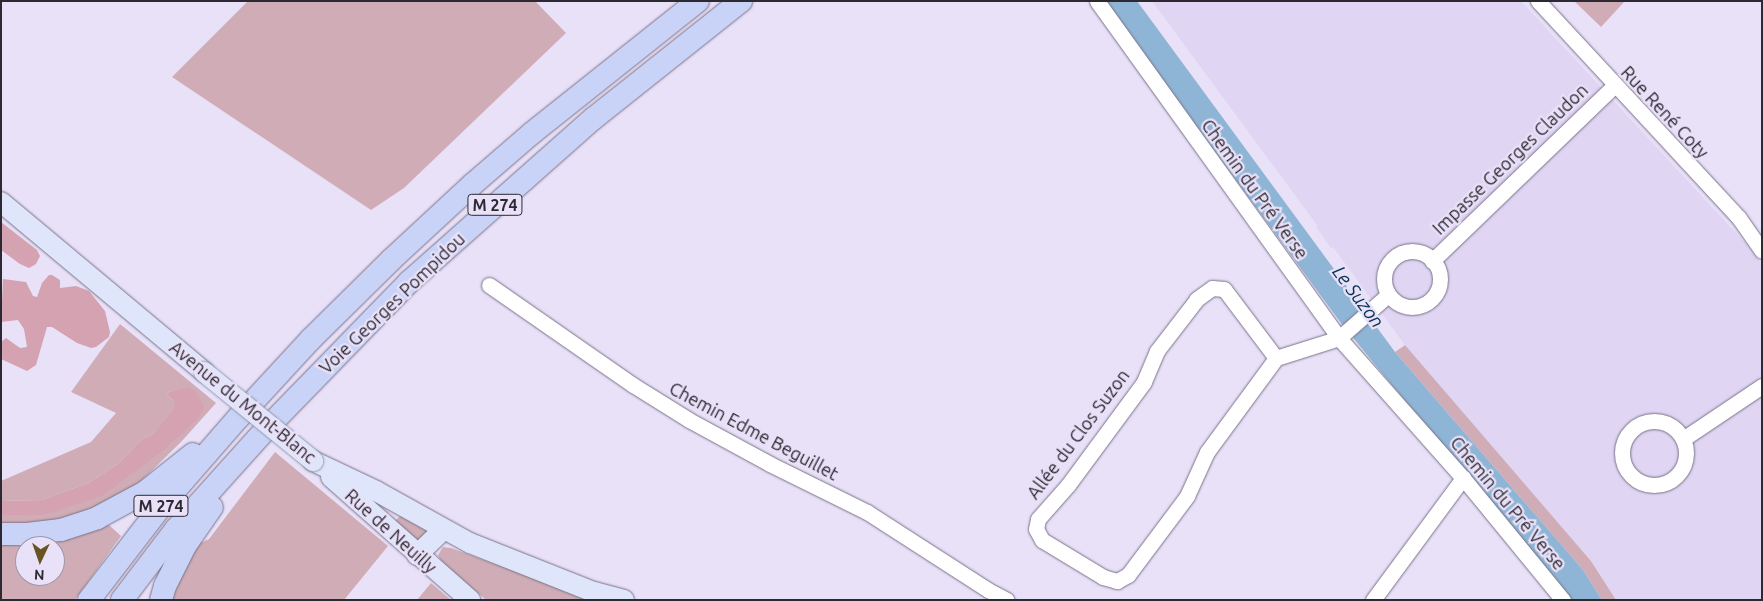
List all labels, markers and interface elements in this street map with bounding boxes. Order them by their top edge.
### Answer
street label: Rue René Coty [1617,61,1713,163]
street label: Impasse Georges Claudon [1428,79,1592,239]
street label: Chemin du Pré Verse [1197,115,1313,263]
road number: M 274 [466,192,524,218]
street label: Voie Georges Pompidou [315,228,469,378]
water label: Le Suzon [1327,261,1389,333]
street label: Avenue du Mont-Blanc [165,336,321,468]
street label: Allée du Clos Suzon [1022,365,1134,503]
street label: Chemin Edme Beguillet [666,377,842,485]
street label: Chemin du Pré Verse [1446,432,1570,574]
street label: Rue de Neuilly [341,484,441,578]
road number: M 274 [132,492,190,520]
north arrow [15,536,65,586]
text: N [34,567,45,583]

